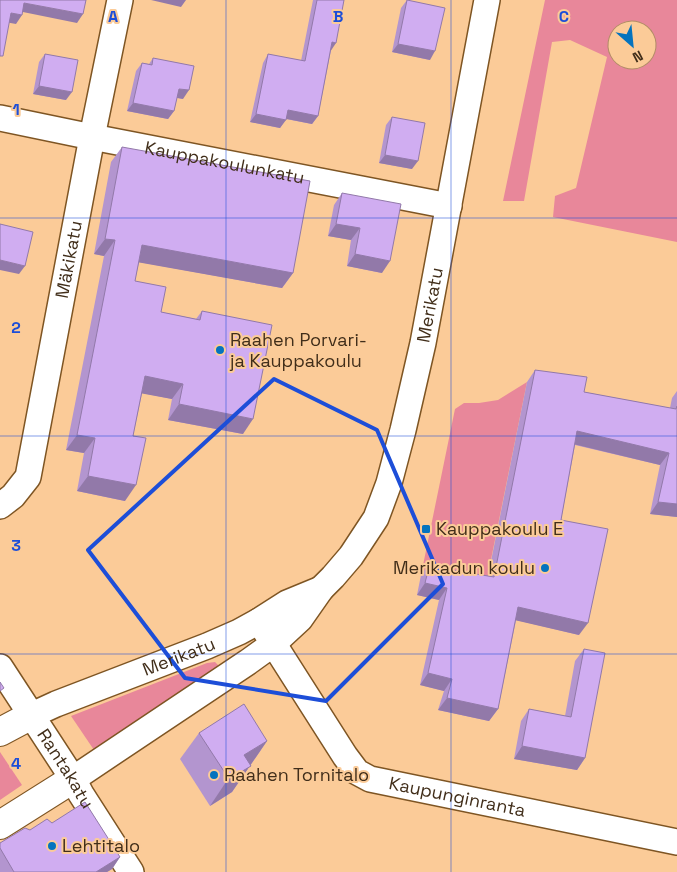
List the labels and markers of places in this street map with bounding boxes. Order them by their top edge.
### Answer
place label: Raahen Porvari- ja Kauppakoulu [229,328,367,372]
marker: Raahen Porvari- ja Kauppakoulu [214,344,226,356]
place label: Kauppakoulu E [436,517,563,540]
marker: Kauppakoulu E [420,523,432,535]
place label: Merikadun koulu [393,556,535,579]
marker: Merikadun koulu [539,562,551,574]
place label: Raahen Tornitalo [224,763,369,786]
marker: Raahen Tornitalo [208,769,220,781]
place label: Lehtitalo [62,834,140,857]
marker: Lehtitalo [46,840,58,852]

